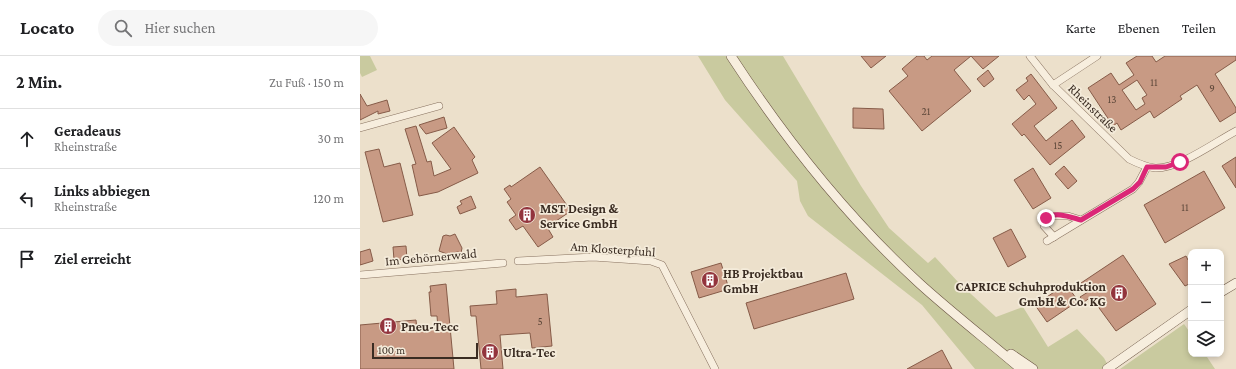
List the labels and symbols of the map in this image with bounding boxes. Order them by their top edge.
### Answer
house number: 11 [1150,76,1158,88]
street label: Rheinstraße [1065,81,1121,135]
house number: 9 [1209,82,1215,94]
house number: 13 [1108,93,1116,105]
house number: 21 [922,105,931,117]
house number: 15 [1054,139,1062,151]
route start [1171,153,1189,171]
place label: MST Design & Service GmbH [540,201,620,231]
house number: 11 [1181,201,1189,213]
building icon: MST Design & Service GmbH [517,205,537,225]
route end [1037,209,1055,227]
street label: Am Klosterpfuhl [570,239,657,259]
street label: Im Gehörnerwald [385,246,478,268]
place label: HB Projektbau GmbH [723,266,804,296]
building icon: HB Projektbau GmbH [700,270,720,290]
place label: CAPRICE Schuhproduktion GmbH & Co. KG [956,279,1107,309]
building icon: CAPRICE Schuhproduktion GmbH & Co. KG [1109,283,1129,303]
house number: 5 [537,315,543,327]
building icon: Pneu-Tecc [378,316,398,336]
place label: Pneu-Tecc [401,319,459,334]
scale bar [372,341,478,360]
building icon: Ultra-Tec [480,342,500,362]
place label: Ultra-Tec [503,345,555,360]

